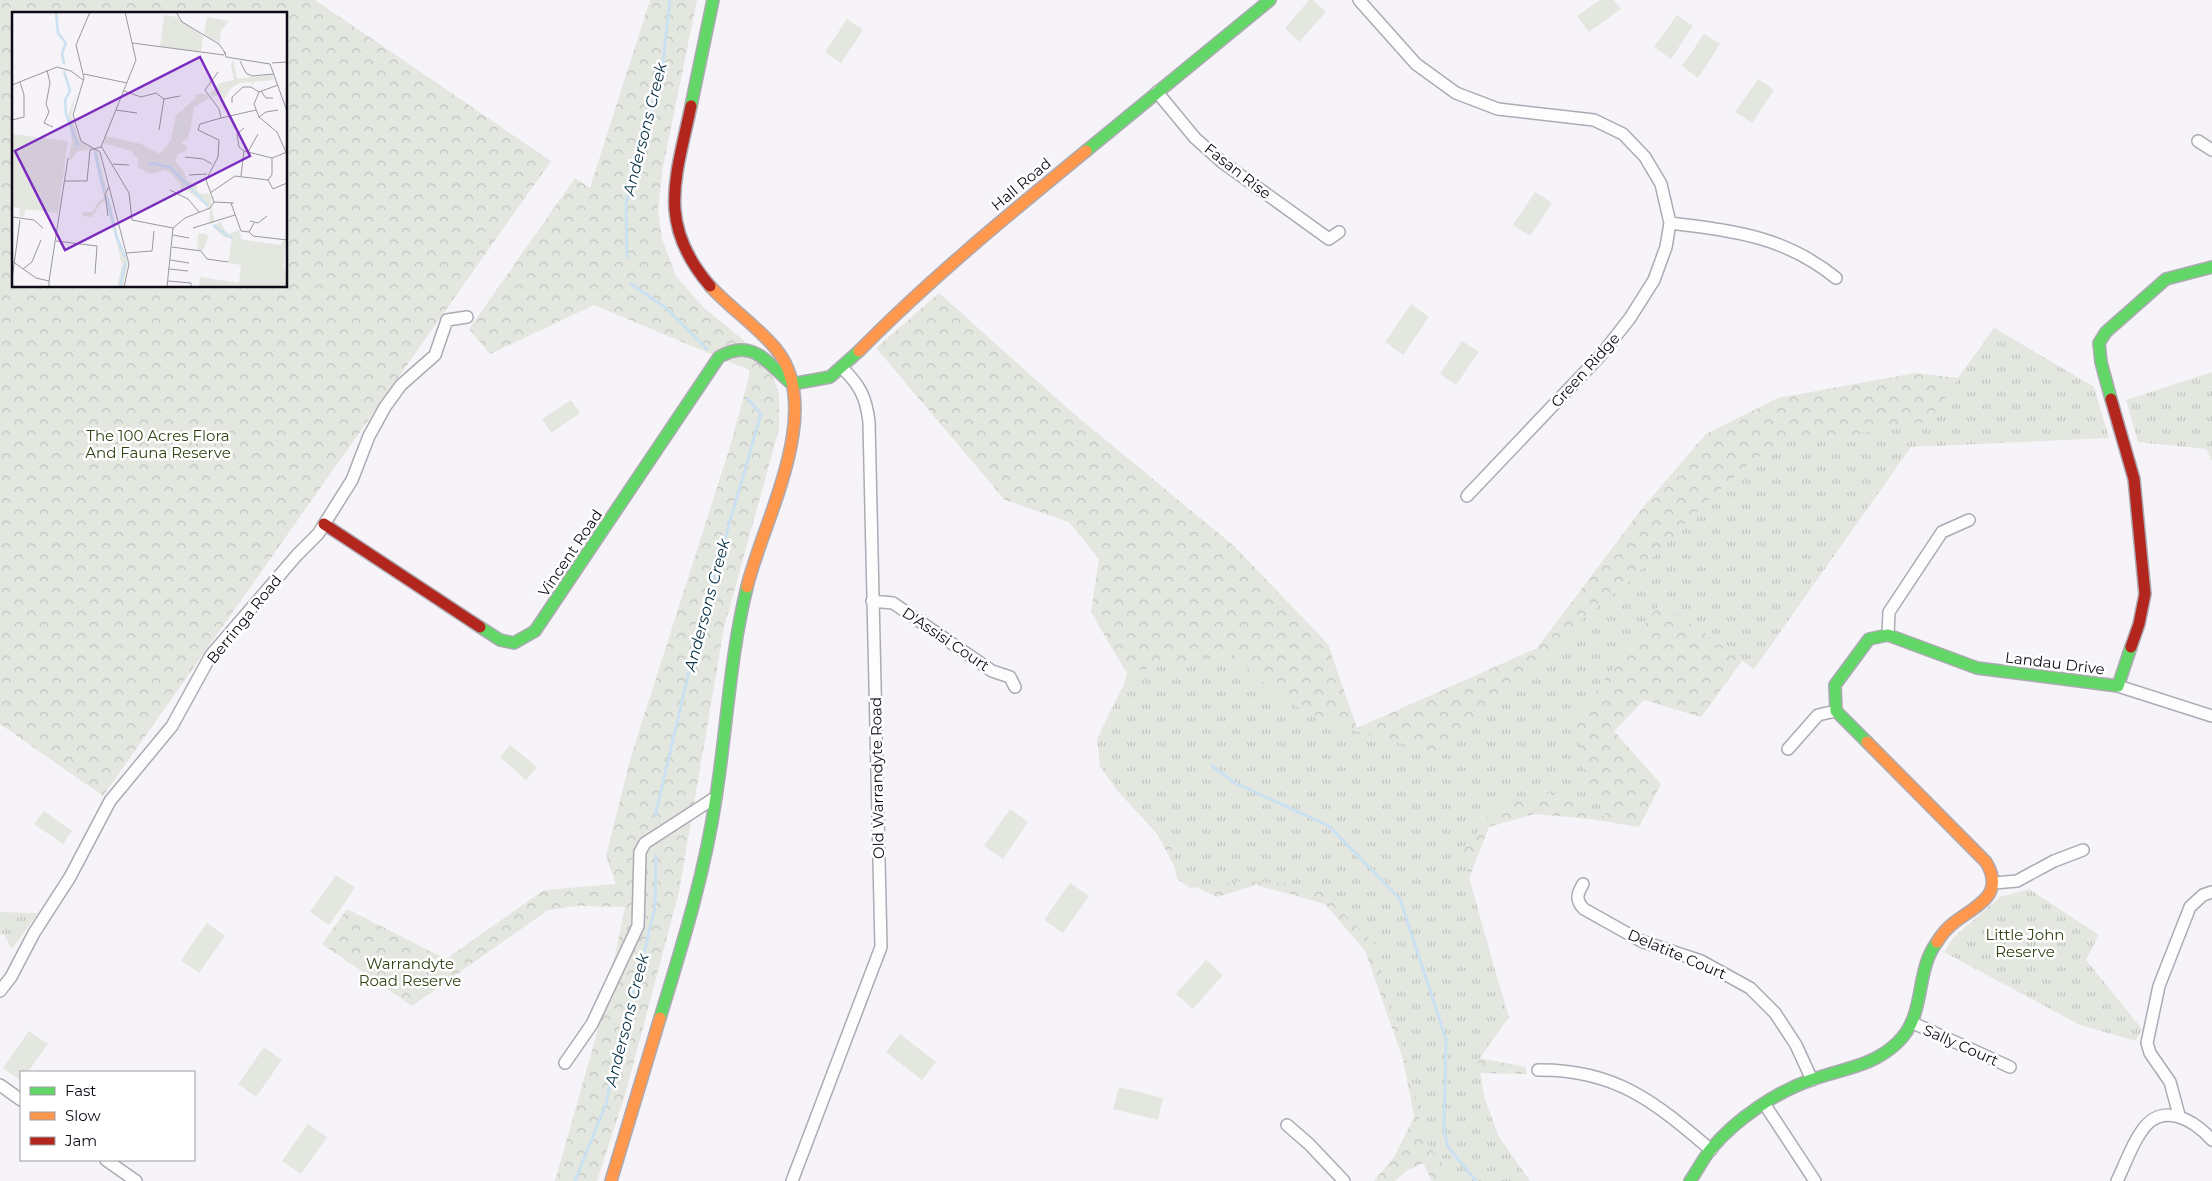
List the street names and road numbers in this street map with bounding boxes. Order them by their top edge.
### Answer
street label: Fasan Rise [1201,139,1275,203]
street label: Hall Road [987,153,1055,215]
street label: Green Ridge [1546,329,1624,411]
street label: Vincent Road [534,506,606,600]
street label: Berringa Road [202,571,286,667]
street label: D'Assisi Court [899,603,993,675]
street label: Landau Drive [2004,647,2106,679]
street label: Old Warrandyte Road [866,697,888,859]
street label: Delatite Court [1625,925,1729,983]
street label: Sally Court [1920,1020,2002,1070]

